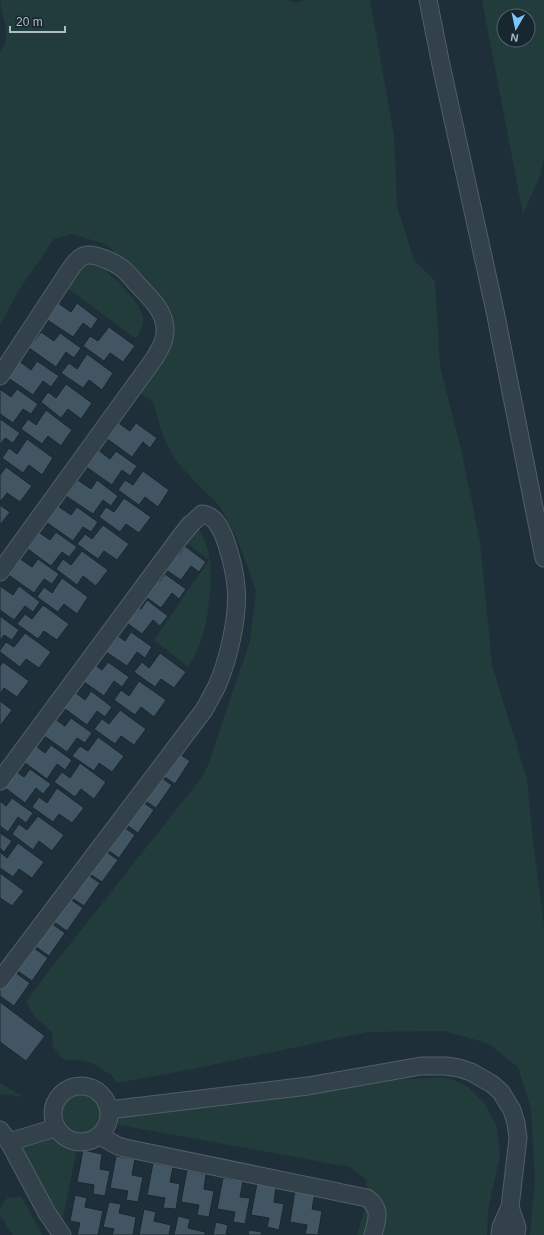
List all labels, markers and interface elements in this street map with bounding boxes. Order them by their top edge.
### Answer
scale bar [10,8,65,34]
north arrow [496,8,536,48]
text: 20 m [16,15,43,29]
text: N [510,31,519,44]

